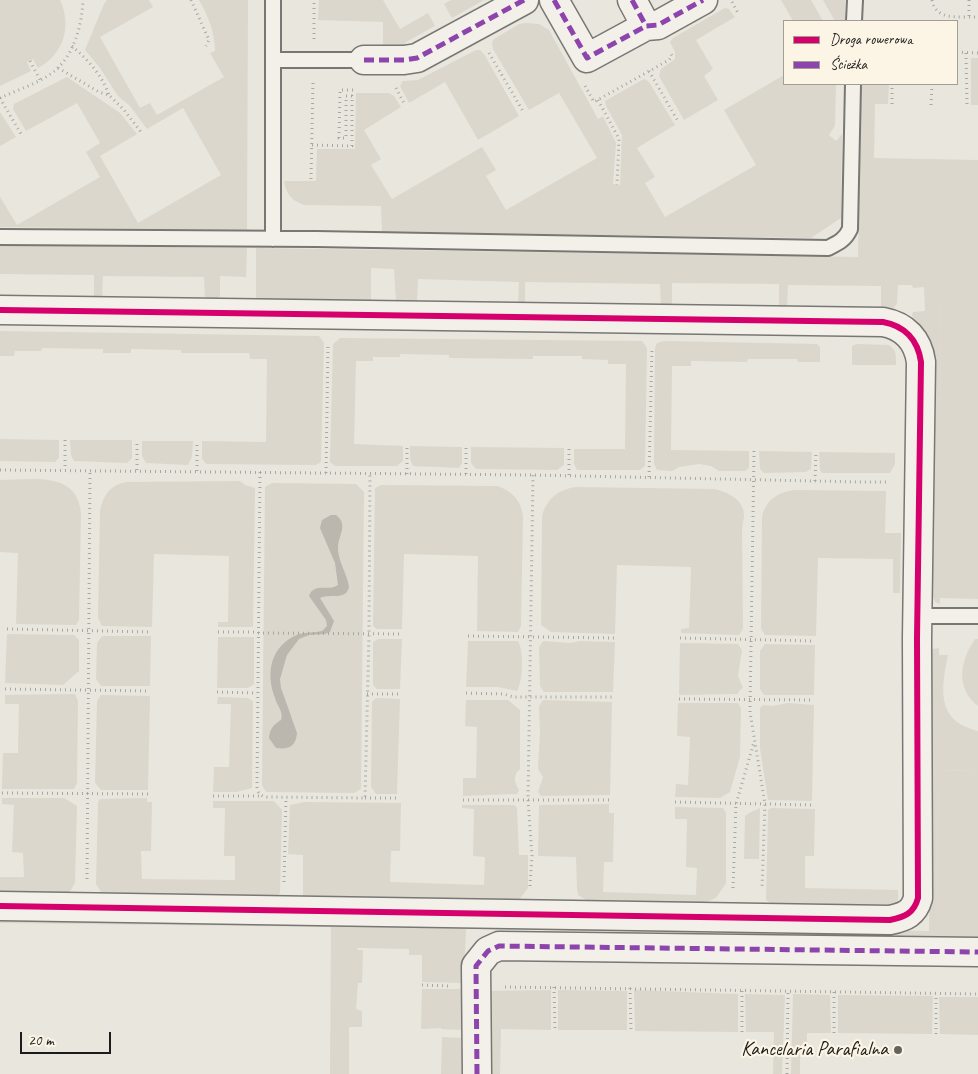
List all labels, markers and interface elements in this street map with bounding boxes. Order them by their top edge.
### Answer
legend [783,20,958,85]
text: Droga rowerowa [830,30,912,49]
text: Ścieżka [830,55,867,74]
scale bar [22,1022,114,1054]
text: 20 m [28,1031,54,1050]
place label: Kancelaria Parafialna [741,1038,888,1062]
marker: Kancelaria Parafialna [892,1044,904,1056]

